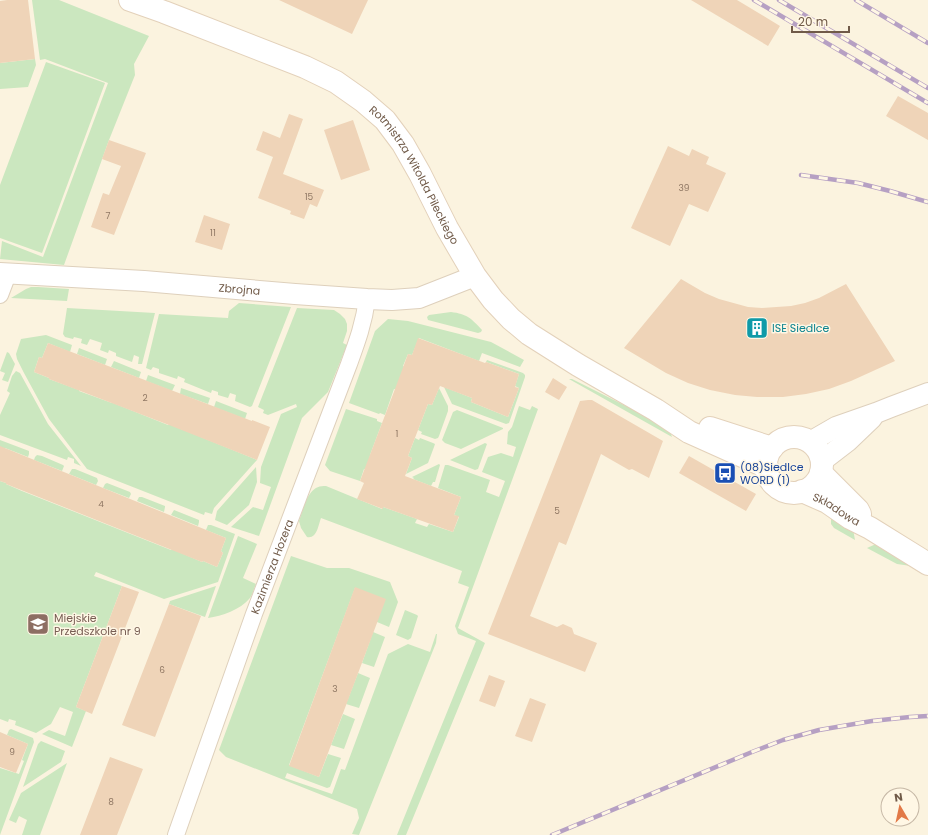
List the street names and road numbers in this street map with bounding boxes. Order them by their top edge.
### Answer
street label: Rotmistrza Witolda Pileckiego [366,102,463,247]
street label: Zbrojna [218,279,261,299]
street label: Składowa [810,489,863,530]
street label: Kazimierza Hozera [247,517,297,616]

